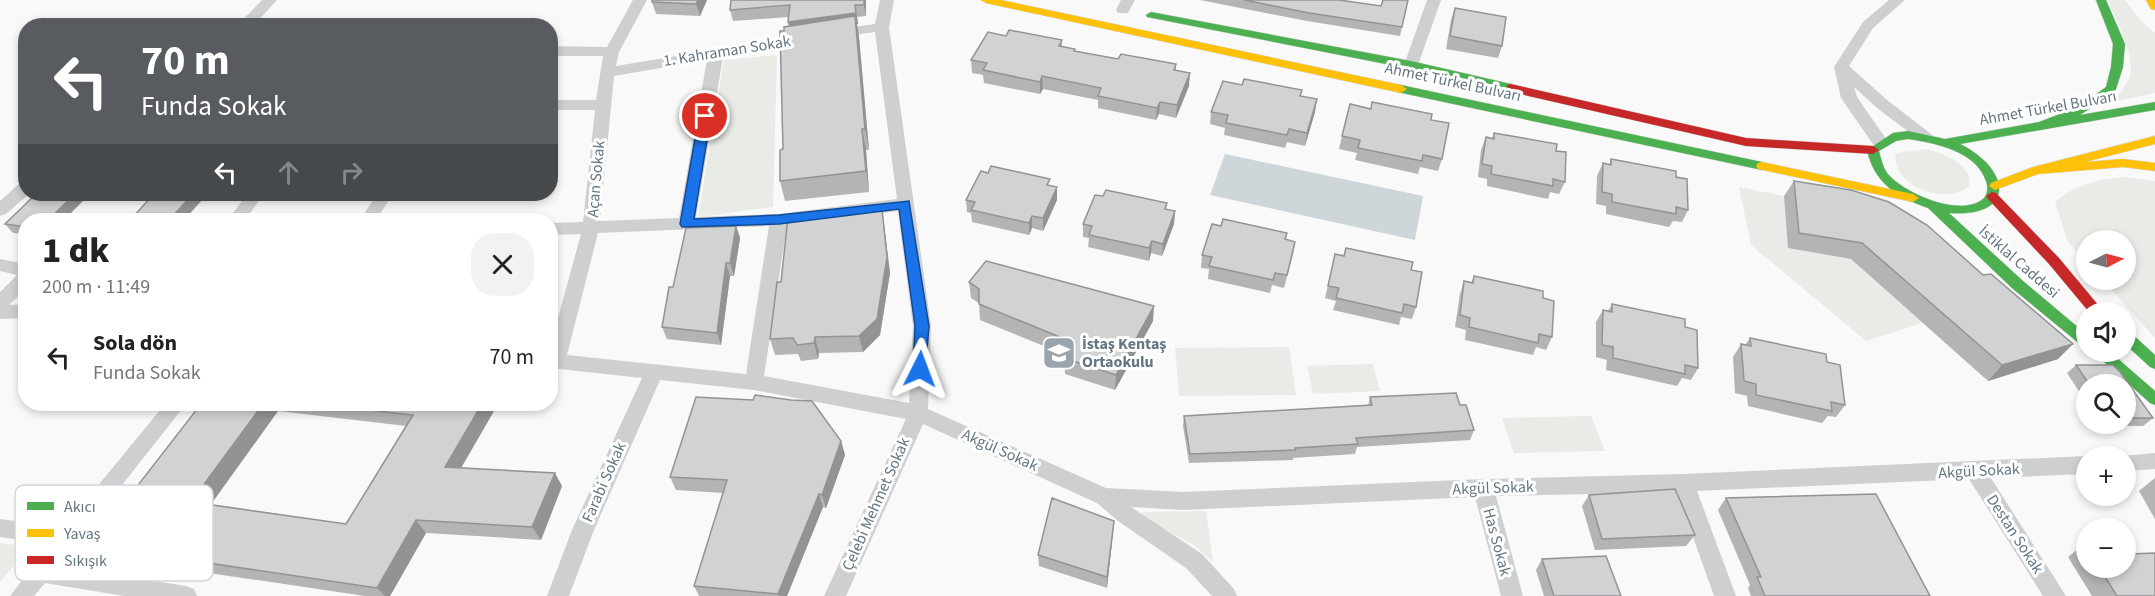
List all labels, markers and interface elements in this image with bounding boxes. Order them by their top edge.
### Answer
street label: 1. Kahraman Sokak [662,30,792,72]
text: 70 m [141,31,230,91]
icon: left [42,42,120,120]
street label: Ahmet Türkel Bulvarı [1383,57,1523,107]
street label: Ahmet Türkel Bulvarı [1978,85,2118,131]
text: Funda Sokak [141,87,286,126]
pin [679,90,730,141]
icon: arrive [688,99,721,132]
street label: Açan Sokak [582,140,610,218]
icon: left [209,156,242,189]
icon: ahead [272,156,305,189]
icon: right [335,156,368,189]
street label: İstiklal Caddesi [1974,221,2064,303]
text: 1 dk [42,225,109,276]
north arrow [2076,230,2136,290]
map controls [2076,230,2136,578]
button: close [471,233,534,296]
text: 200 m · 11:49 [42,273,150,301]
button: sound [2076,302,2136,362]
text: Sola dön [93,327,177,359]
place label: İstaş Kentaş Ortaokulu [1082,333,1166,373]
school or university icon: İstaş Kentaş Ortaokulu [1041,335,1077,371]
position arrow [888,337,952,401]
icon: left [42,341,75,374]
text: 70 m [489,341,534,373]
text: Funda Sokak [93,359,201,387]
button: search [2076,374,2136,434]
street label: Akgül Sokak [958,423,1042,477]
street label: Çelebi Mehmet Sokak [837,434,915,574]
street label: Farabi Sokak [577,438,631,526]
button: + [2076,446,2136,506]
street label: Akgül Sokak [1938,458,2020,484]
street label: Akgül Sokak [1452,476,1534,500]
legend [15,485,213,581]
street label: Destan Sokak [1981,490,2049,578]
text: Akıcı [64,496,96,518]
street label: Has Sokak [1477,506,1517,578]
button: − [2076,518,2136,578]
text: Yavaş [63,523,101,545]
text: Sıkışık [64,550,107,572]

